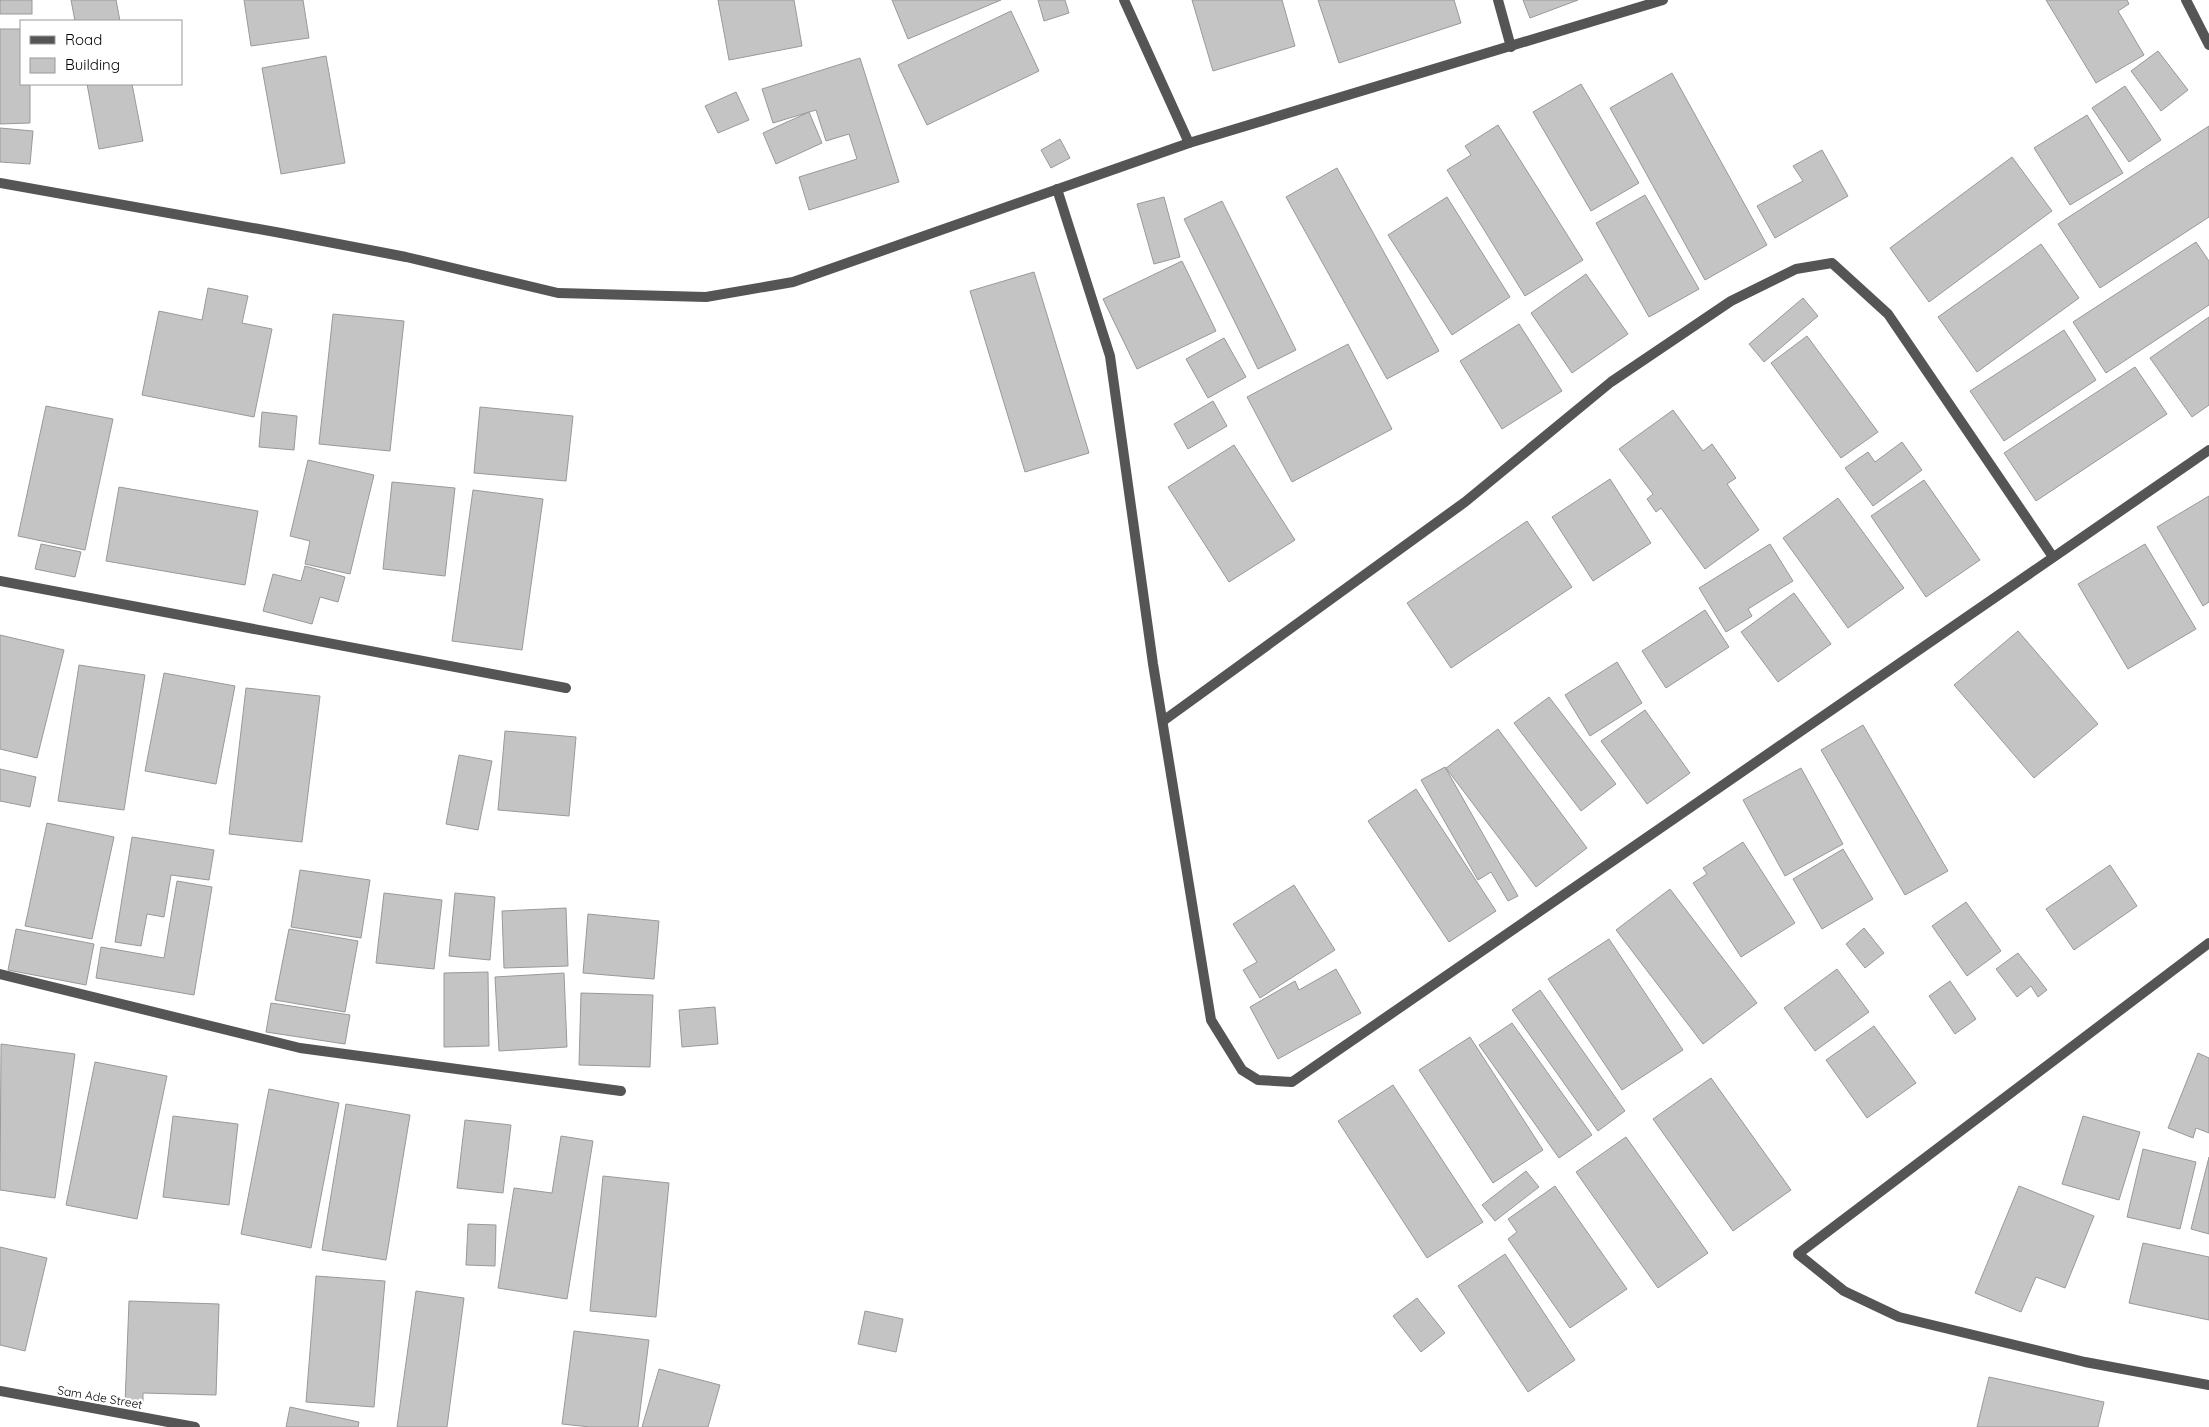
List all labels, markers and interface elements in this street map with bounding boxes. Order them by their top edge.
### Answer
legend [20,20,182,85]
text: Road [65,30,102,49]
text: Building [65,55,120,74]
street label: Sam Ade Street [56,1382,144,1412]

